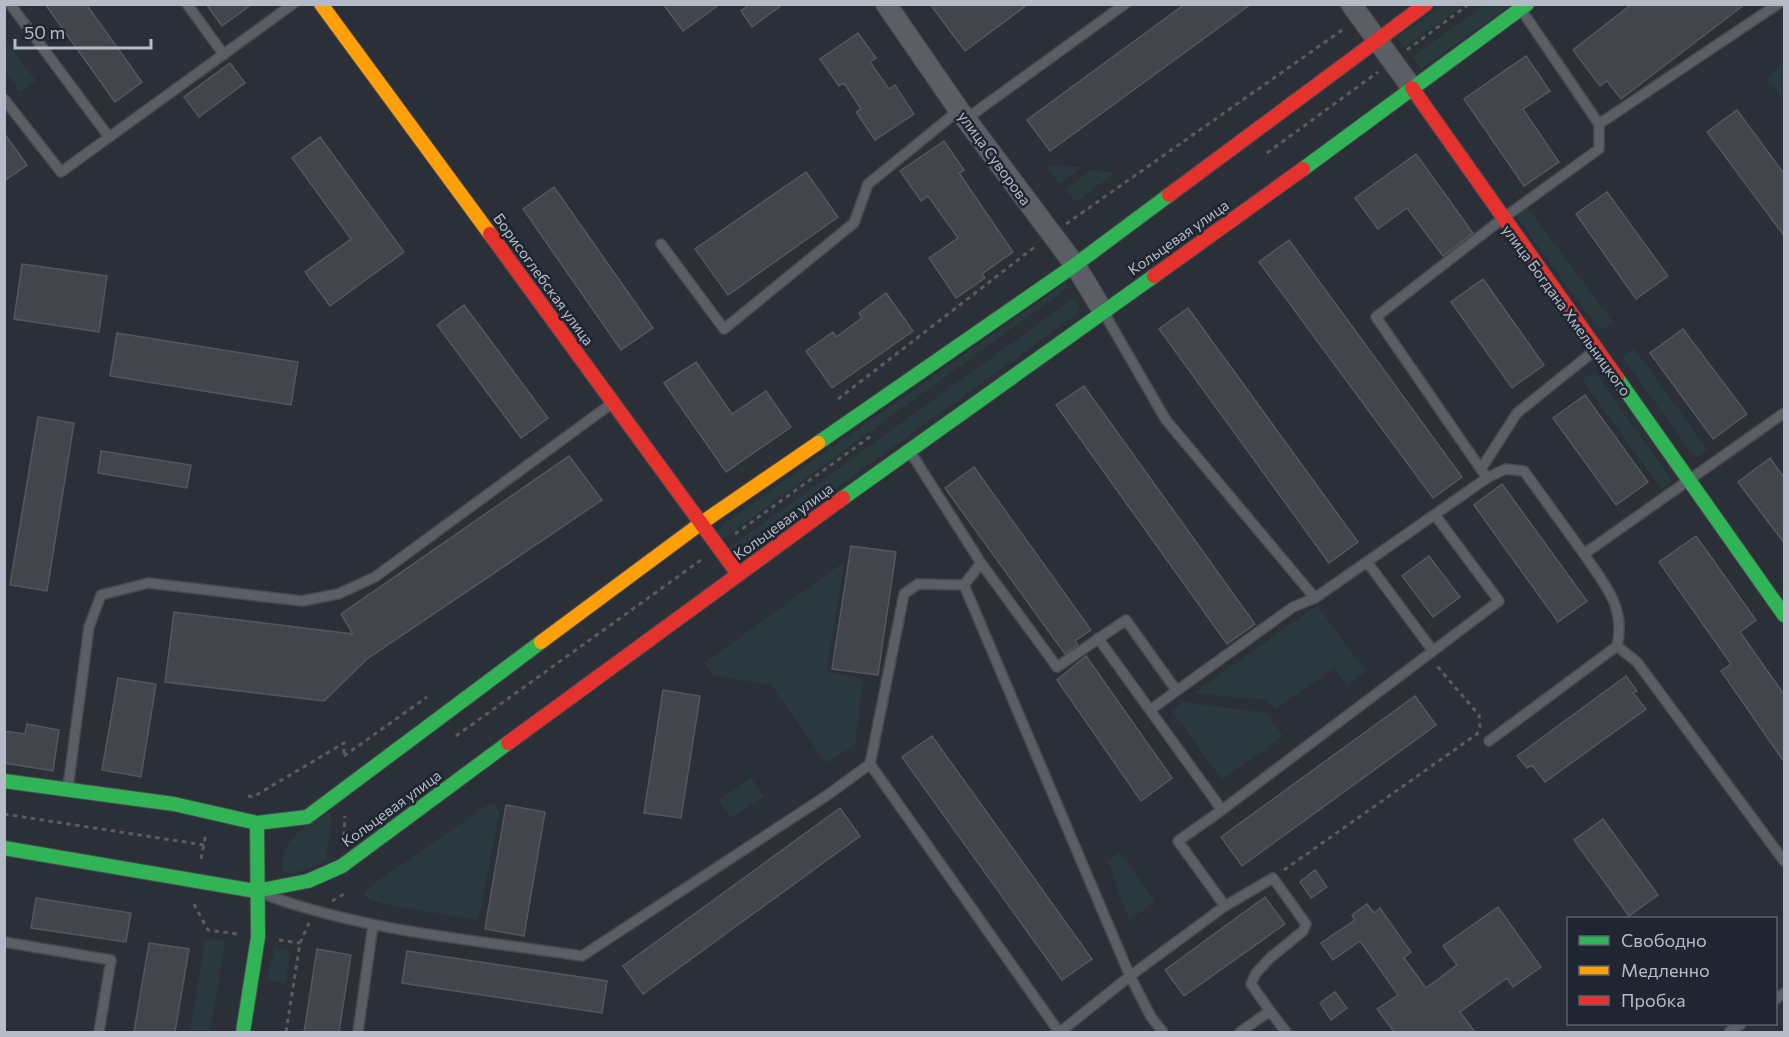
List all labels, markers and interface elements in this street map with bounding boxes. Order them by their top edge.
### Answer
scale bar [15,12,152,50]
text: 50 m [24,21,65,43]
street label: улица Суворова [955,107,1035,209]
street label: Кольцевая улица [1124,196,1232,278]
street label: Борисоглебская улица [490,209,598,349]
street label: улица Богдана Хмельницкого [1499,221,1635,399]
street label: Кольцевая улица [730,479,836,563]
street label: Кольцевая улица [338,766,444,850]
legend [1567,917,1777,1025]
text: Свободно [1621,929,1707,951]
text: Медленно [1621,959,1710,981]
text: Пробка [1621,989,1686,1011]

